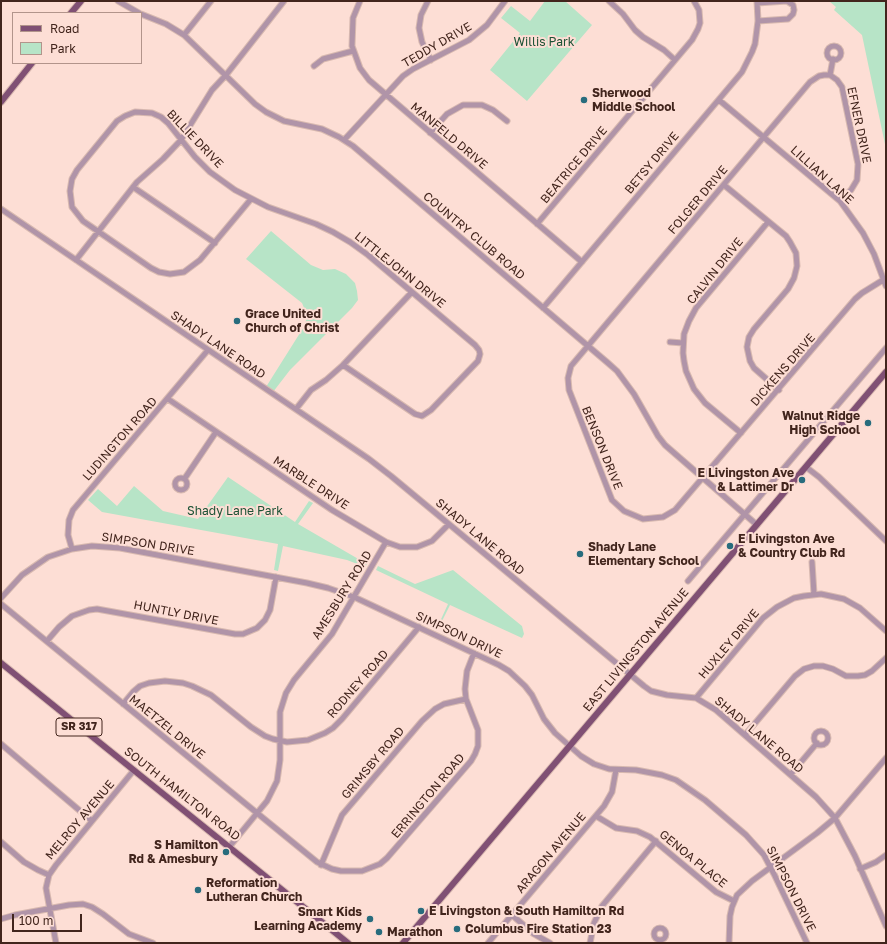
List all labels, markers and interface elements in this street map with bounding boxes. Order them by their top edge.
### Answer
legend [12,12,142,64]
street label: TEDDY DRIVE [400,19,474,71]
text: Road [50,21,79,36]
park label: Willis Park [514,35,574,49]
text: Park [50,41,76,56]
street label: EFNER DRIVE [844,85,874,165]
place label: Sherwood Middle School [592,86,675,114]
marker: Sherwood Middle School [579,95,589,105]
street label: MANFELD DRIVE [408,100,490,172]
street label: BILLIE DRIVE [164,107,226,171]
street label: BEATRICE DRIVE [538,124,610,206]
street label: BETSY DRIVE [622,129,682,197]
street label: LILLIAN LANE [787,143,857,207]
street label: FOLGER DRIVE [665,163,731,237]
street label: COUNTRY CLUB ROAD [420,189,528,283]
street label: LITTLEJOHN DRIVE [352,229,448,311]
street label: CALVIN DRIVE [684,235,746,307]
place label: Grace United Church of Christ [245,307,339,335]
street label: SHADY LANE ROAD [168,308,268,382]
marker: Grace United Church of Christ [232,316,242,326]
street label: DICKENS DRIVE [748,331,818,409]
street label: LUDINGTON ROAD [80,394,160,484]
street label: BENSON DRIVE [579,404,625,492]
place label: Walnut Ridge High School [782,409,860,437]
marker: Walnut Ridge High School [863,418,873,428]
street label: MARBLE DRIVE [270,453,352,513]
place label: E Livingston Ave & Lattimer Dr [697,466,794,494]
marker: E Livingston Ave & Lattimer Dr [797,475,807,485]
street label: SHADY LANE ROAD [433,496,527,578]
park label: Shady Lane Park [187,504,283,518]
street label: SIMPSON DRIVE [100,530,196,558]
place label: E Livingston Ave & Country Club Rd [738,532,845,560]
place label: Shady Lane Elementary School [588,540,699,568]
marker: E Livingston Ave & Country Club Rd [725,541,735,551]
street label: AMESBURY ROAD [309,548,375,642]
marker: Shady Lane Elementary School [575,549,585,559]
street label: EAST LIVINGSTON AVENUE [580,585,692,715]
street label: HUNTLY DRIVE [132,598,220,628]
street label: HUXLEY DRIVE [696,606,762,682]
street label: SIMPSON DRIVE [413,609,505,661]
street label: RODNEY ROAD [324,647,392,721]
street label: MAETZEL DRIVE [126,692,208,762]
street label: SHADY LANE ROAD [712,694,806,776]
road number: SR 317 [56,718,102,736]
street label: GRIMSBY ROAD [339,724,407,802]
street label: SOUTH HAMILTON ROAD [121,744,243,844]
street label: ERRINGTON ROAD [388,751,468,841]
street label: MELROY AVENUE [43,777,117,863]
street label: ARAGON AVENUE [513,810,589,896]
street label: GENOA PLACE [656,827,730,891]
place label: S Hamilton Rd & Amesbury [128,838,218,866]
street label: SIMPSON DRIVE [763,844,819,934]
marker: S Hamilton Rd & Amesbury [221,847,231,857]
place label: Reformation Lutheran Church [206,876,302,904]
marker: Reformation Lutheran Church [193,885,203,895]
place label: E Livingston & South Hamilton Rd [429,904,624,918]
place label: Smart Kids Learning Academy [254,905,362,933]
scale bar [14,906,84,932]
marker: E Livingston & South Hamilton Rd [416,906,426,916]
text: 100 m [19,913,53,928]
marker: Smart Kids Learning Academy [365,914,375,924]
place label: Columbus Fire Station 23 [465,922,611,936]
marker: Columbus Fire Station 23 [452,924,462,934]
place label: Marathon [387,925,443,939]
marker: Marathon [374,927,384,937]

